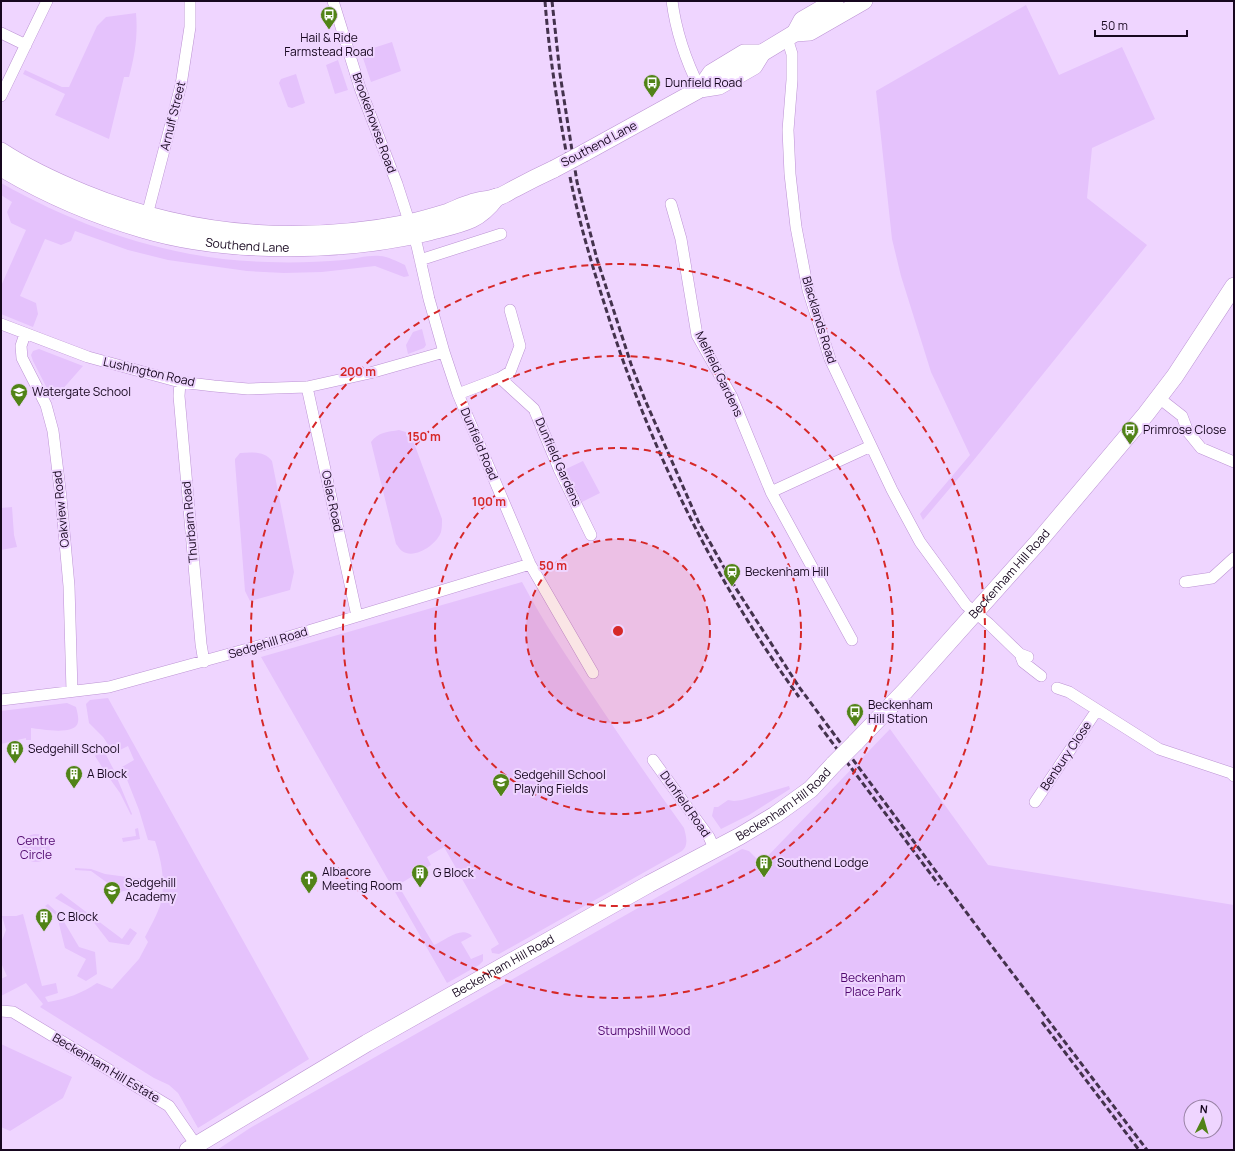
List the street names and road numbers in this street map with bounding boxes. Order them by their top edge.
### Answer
street label: Brookehowse Road [348,70,401,175]
street label: Arnulf Street [156,79,189,152]
street label: Southend Lane [558,116,640,171]
street label: Southend Lane [204,233,289,256]
street label: Blacklands Road [798,274,841,365]
street label: Melfield Gardens [691,328,748,419]
street label: Lushington Road [102,353,197,390]
street label: Dunfield Road [457,405,502,483]
street label: Dunfield Gardens [531,415,586,509]
street label: Oslac Road [318,469,347,533]
street label: Oakview Road [48,470,73,548]
street label: Thurbarn Road [177,481,202,564]
street label: Beckenham Hill Road [965,525,1054,622]
street label: Sedgehill Road [226,622,310,663]
street label: Benbury Close [1036,718,1095,794]
street label: Beckenham Hill Road [732,764,835,845]
street label: Dunfield Road [656,767,715,840]
street label: Beckenham Hill Road [449,930,557,1001]
street label: Beckenham Hill Estate [49,1029,163,1106]

